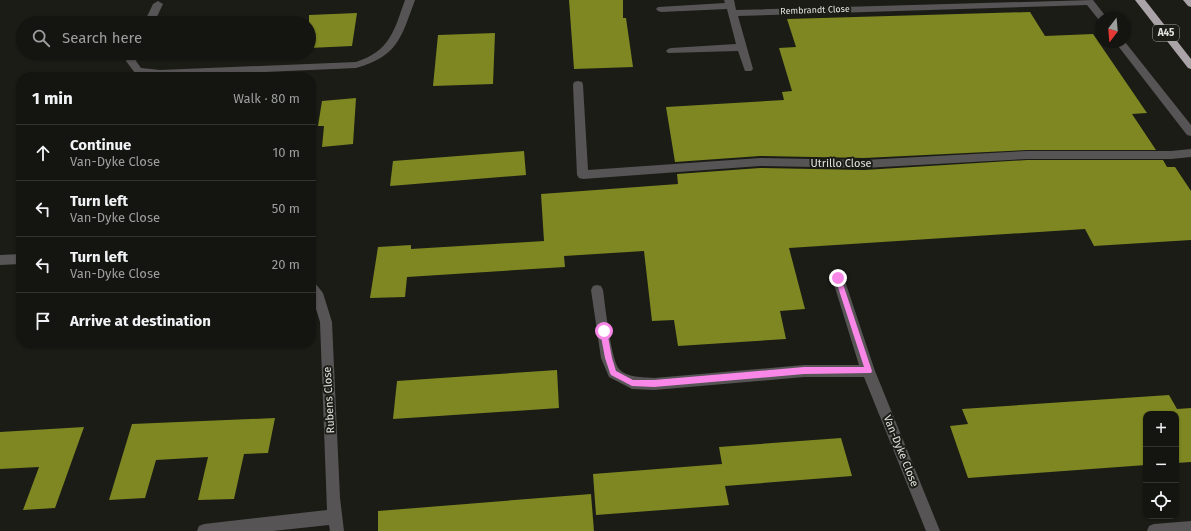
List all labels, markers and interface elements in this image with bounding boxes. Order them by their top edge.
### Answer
street label: Rembrandt Close [780,4,850,16]
north arrow [1095,12,1131,48]
search box [16,16,316,60]
road number: A45 [1153,25,1179,41]
icon: search [30,27,52,49]
text: Search here [62,29,142,47]
text: 1 min [32,88,73,109]
text: Walk · 80 m [233,91,300,106]
text: Continue [70,136,131,154]
icon: ahead [32,142,54,164]
text: 10 m [273,145,300,160]
text: Van-Dyke Close [70,154,160,169]
street label: Utrillo Close [810,157,872,170]
text: Turn left [70,192,128,210]
icon: left [32,198,54,220]
text: 50 m [272,201,300,216]
text: Van-Dyke Close [70,210,160,225]
text: Turn left [70,248,128,266]
icon: left [32,254,54,276]
text: 20 m [272,257,300,272]
text: Van-Dyke Close [70,266,160,281]
route end [829,269,847,287]
icon: arrive [32,310,54,332]
text: Arrive at destination [70,312,211,330]
route start [595,322,613,340]
street label: Rubens Close [321,366,337,434]
map controls [1143,411,1179,519]
button: + [1143,411,1179,447]
street label: Van-Dyke Close [881,413,921,489]
button: − [1143,447,1179,483]
button: locate [1143,483,1179,519]

